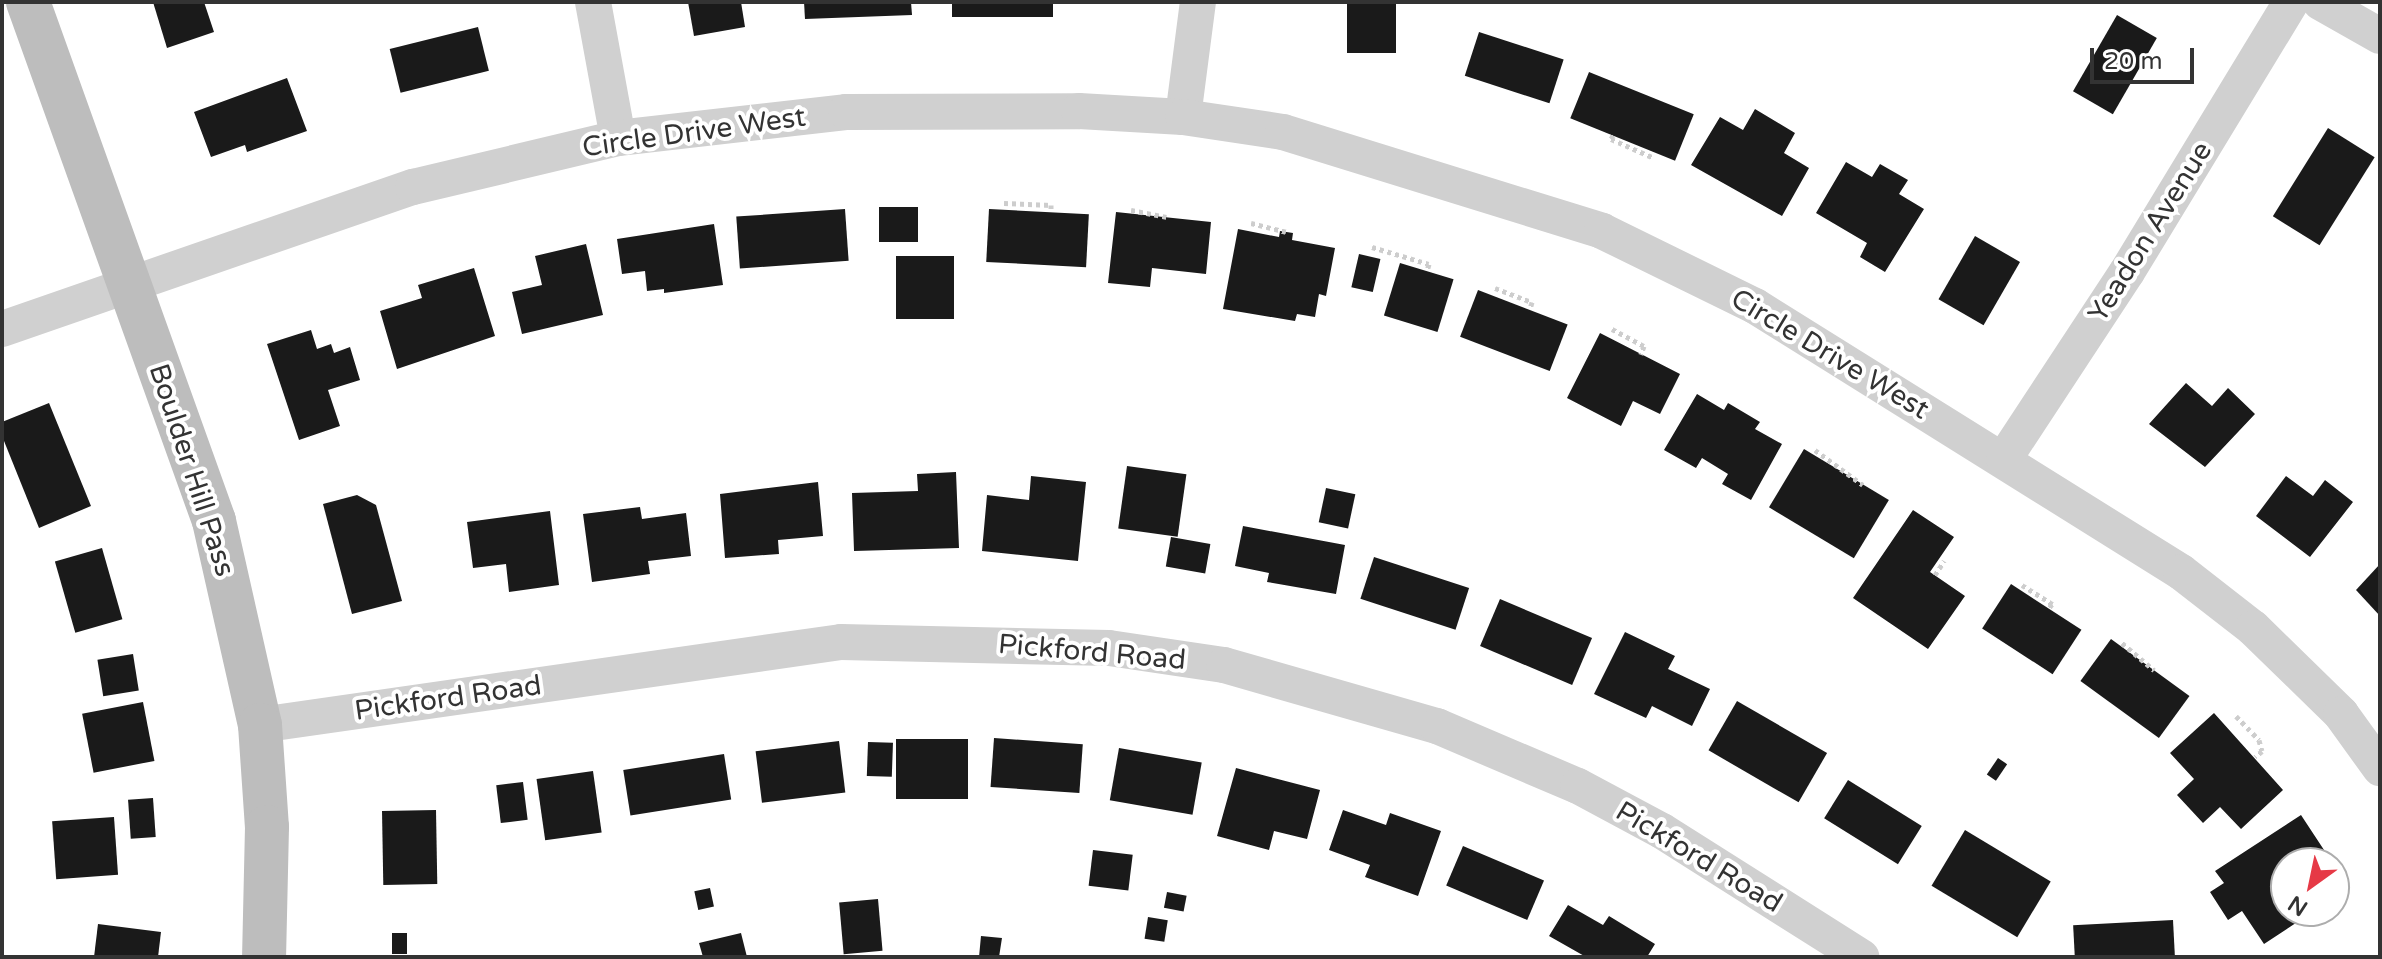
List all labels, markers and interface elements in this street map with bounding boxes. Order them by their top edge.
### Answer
scale bar [2094,32,2198,82]
text: 20 m [2104,47,2162,76]
street label: Circle Drive West [580,100,808,164]
street label: Yeadon Avenue [2081,135,2219,329]
street label: Circle Drive West [1725,282,1935,426]
street label: Boulder Hill Pass [142,359,242,581]
street label: Pickford Road [997,627,1187,677]
street label: Pickford Road [352,668,544,728]
street label: Pickford Road [1610,794,1788,920]
north arrow [2270,847,2350,927]
text: N [2284,890,2313,921]

